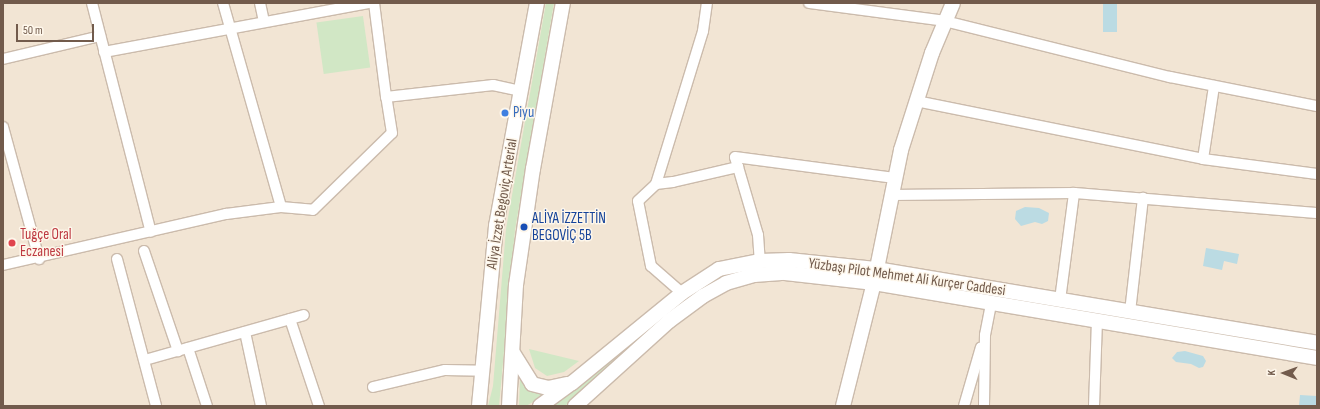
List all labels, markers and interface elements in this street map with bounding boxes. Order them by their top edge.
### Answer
scale bar [18,16,96,42]
text: 50 m [23,23,43,38]
place label: Piyu [513,104,534,122]
marker: Piyu [500,108,510,118]
street label: Aliya İzzet Begoviç Arterial [483,137,521,271]
place label: ALİYA İZZETTİN BEGOVİÇ 5B [532,209,606,244]
marker: ALİYA İZZETTİN BEGOVİÇ 5B [519,222,529,232]
place label: Tuğçe Oral Eczanesi [20,225,72,260]
marker: Tuğçe Oral Eczanesi [7,238,17,248]
street label: Yüzbaşı Pilot Mehmet Ali Kurçer Caddesi [807,254,1007,300]
north arrow [1264,353,1304,393]
text: K [1265,370,1278,376]

